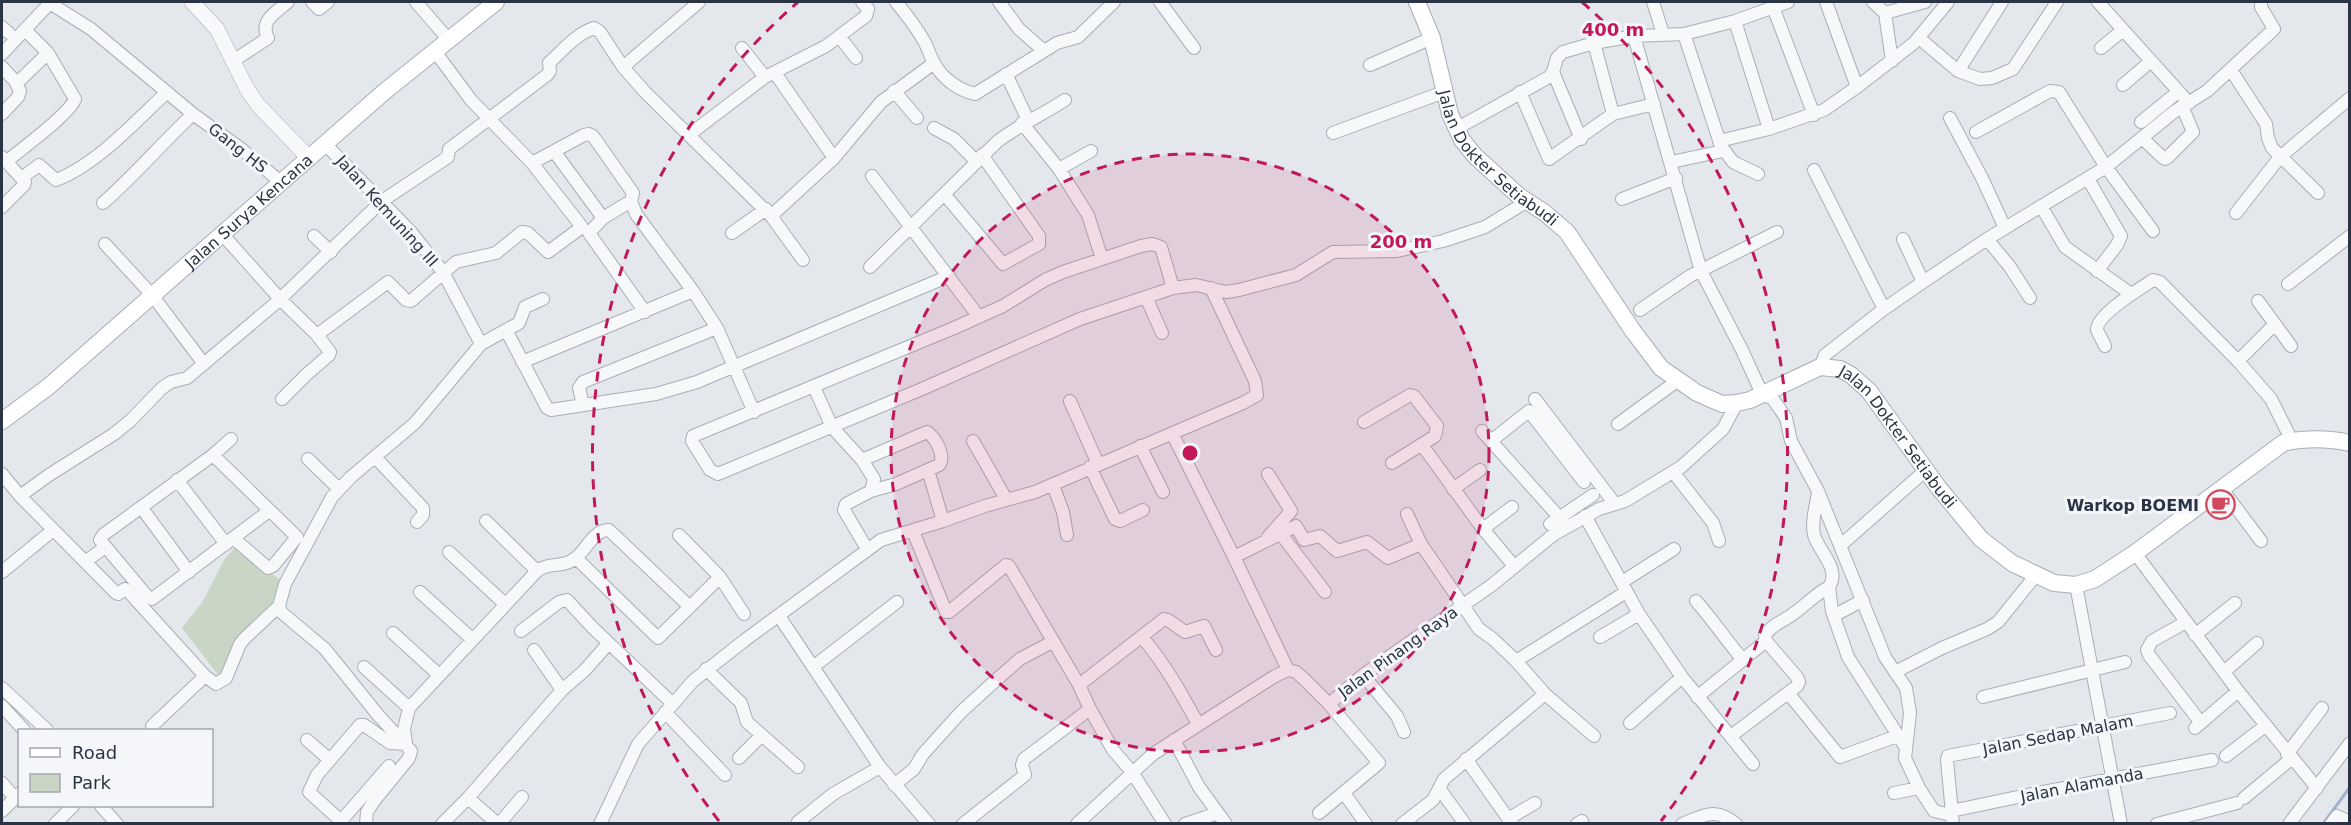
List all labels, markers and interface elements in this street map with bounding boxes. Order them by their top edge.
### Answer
text: 400 m [1582,19,1644,40]
street label: Jalan Dokter Setiabudi [1435,87,1562,230]
street label: Gang HS [205,119,271,177]
street label: Jalan Surya Kencana [180,150,316,273]
street label: Jalan Kemuning III [331,151,442,271]
text: 200 m [1370,231,1432,252]
street label: Jalan Dokter Setiabudi [1835,360,1961,512]
centre of rings [1180,443,1200,463]
cafe icon: Warkop BOEMI [2204,489,2236,521]
place label: Warkop BOEMI [2066,496,2199,515]
street label: Jalan Pinang Raya [1334,602,1461,702]
street label: Jalan Sedap Malam [1980,711,2135,759]
legend [18,729,213,807]
text: Road [72,742,117,763]
street label: Jalan Alamanda [2018,764,2145,806]
text: Park [72,772,111,793]

